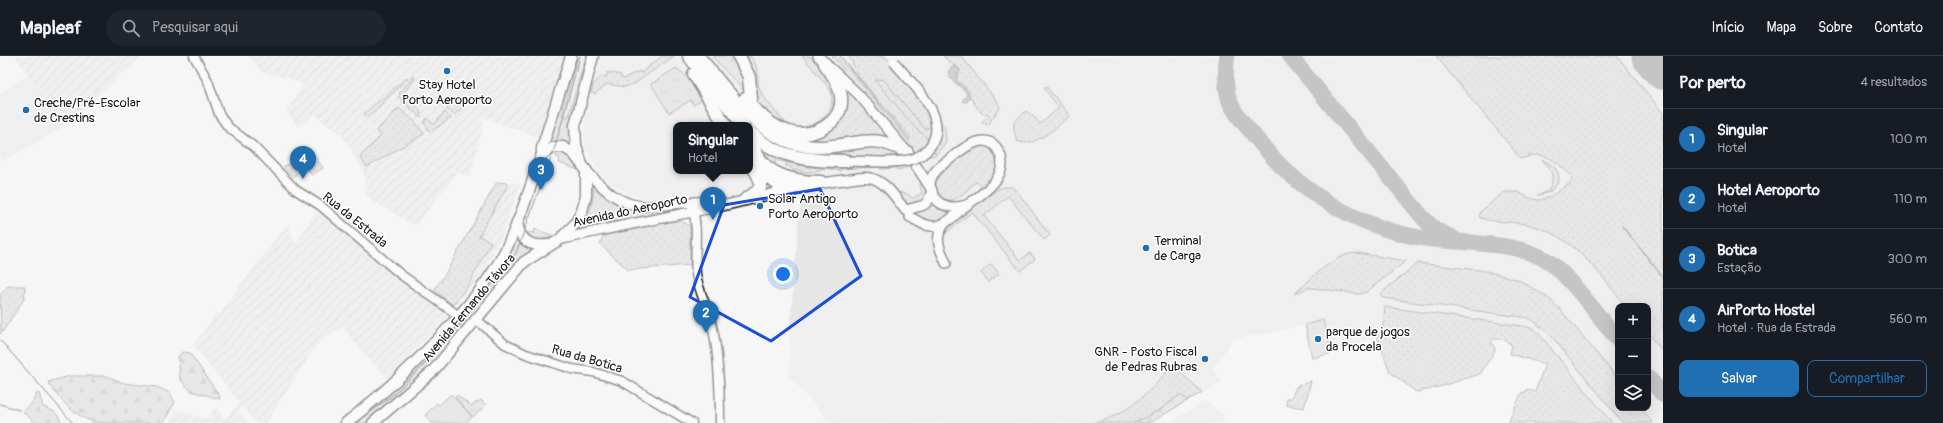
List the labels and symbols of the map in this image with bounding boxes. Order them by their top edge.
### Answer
marker: Stay Hotel Porto Aeroporto [442,66,452,76]
place label: Stay Hotel Porto Aeroporto [402,77,492,108]
place label: Creche/Pré-Escolar de Crestins [34,95,141,126]
marker: Creche/Pré-Escolar de Crestins [21,105,31,115]
pin: 4 [290,146,316,179]
pin: 3 [528,157,554,190]
pin: 1 [700,187,726,220]
street label: Rua da Estrada [319,189,391,251]
street label: Avenida do Aeroporto [571,191,689,231]
place label: Solar Antigo Porto Aeroporto [768,191,858,222]
marker: Solar Antigo Porto Aeroporto [755,201,765,211]
place label: Terminal de Carga [1154,233,1202,264]
marker: Terminal de Carga [1141,243,1151,253]
street label: Avenida Fernando Távora [419,251,519,365]
your location [773,264,793,284]
pin: 2 [693,300,719,333]
place label: parque de jogos da Procela [1326,324,1410,355]
marker: parque de jogos da Procela [1313,334,1323,344]
street label: Rua da Botica [550,341,624,377]
place label: GNR - Posto Fiscal de Pedras Rubras [1094,344,1197,375]
marker: GNR - Posto Fiscal de Pedras Rubras [1200,354,1210,364]

